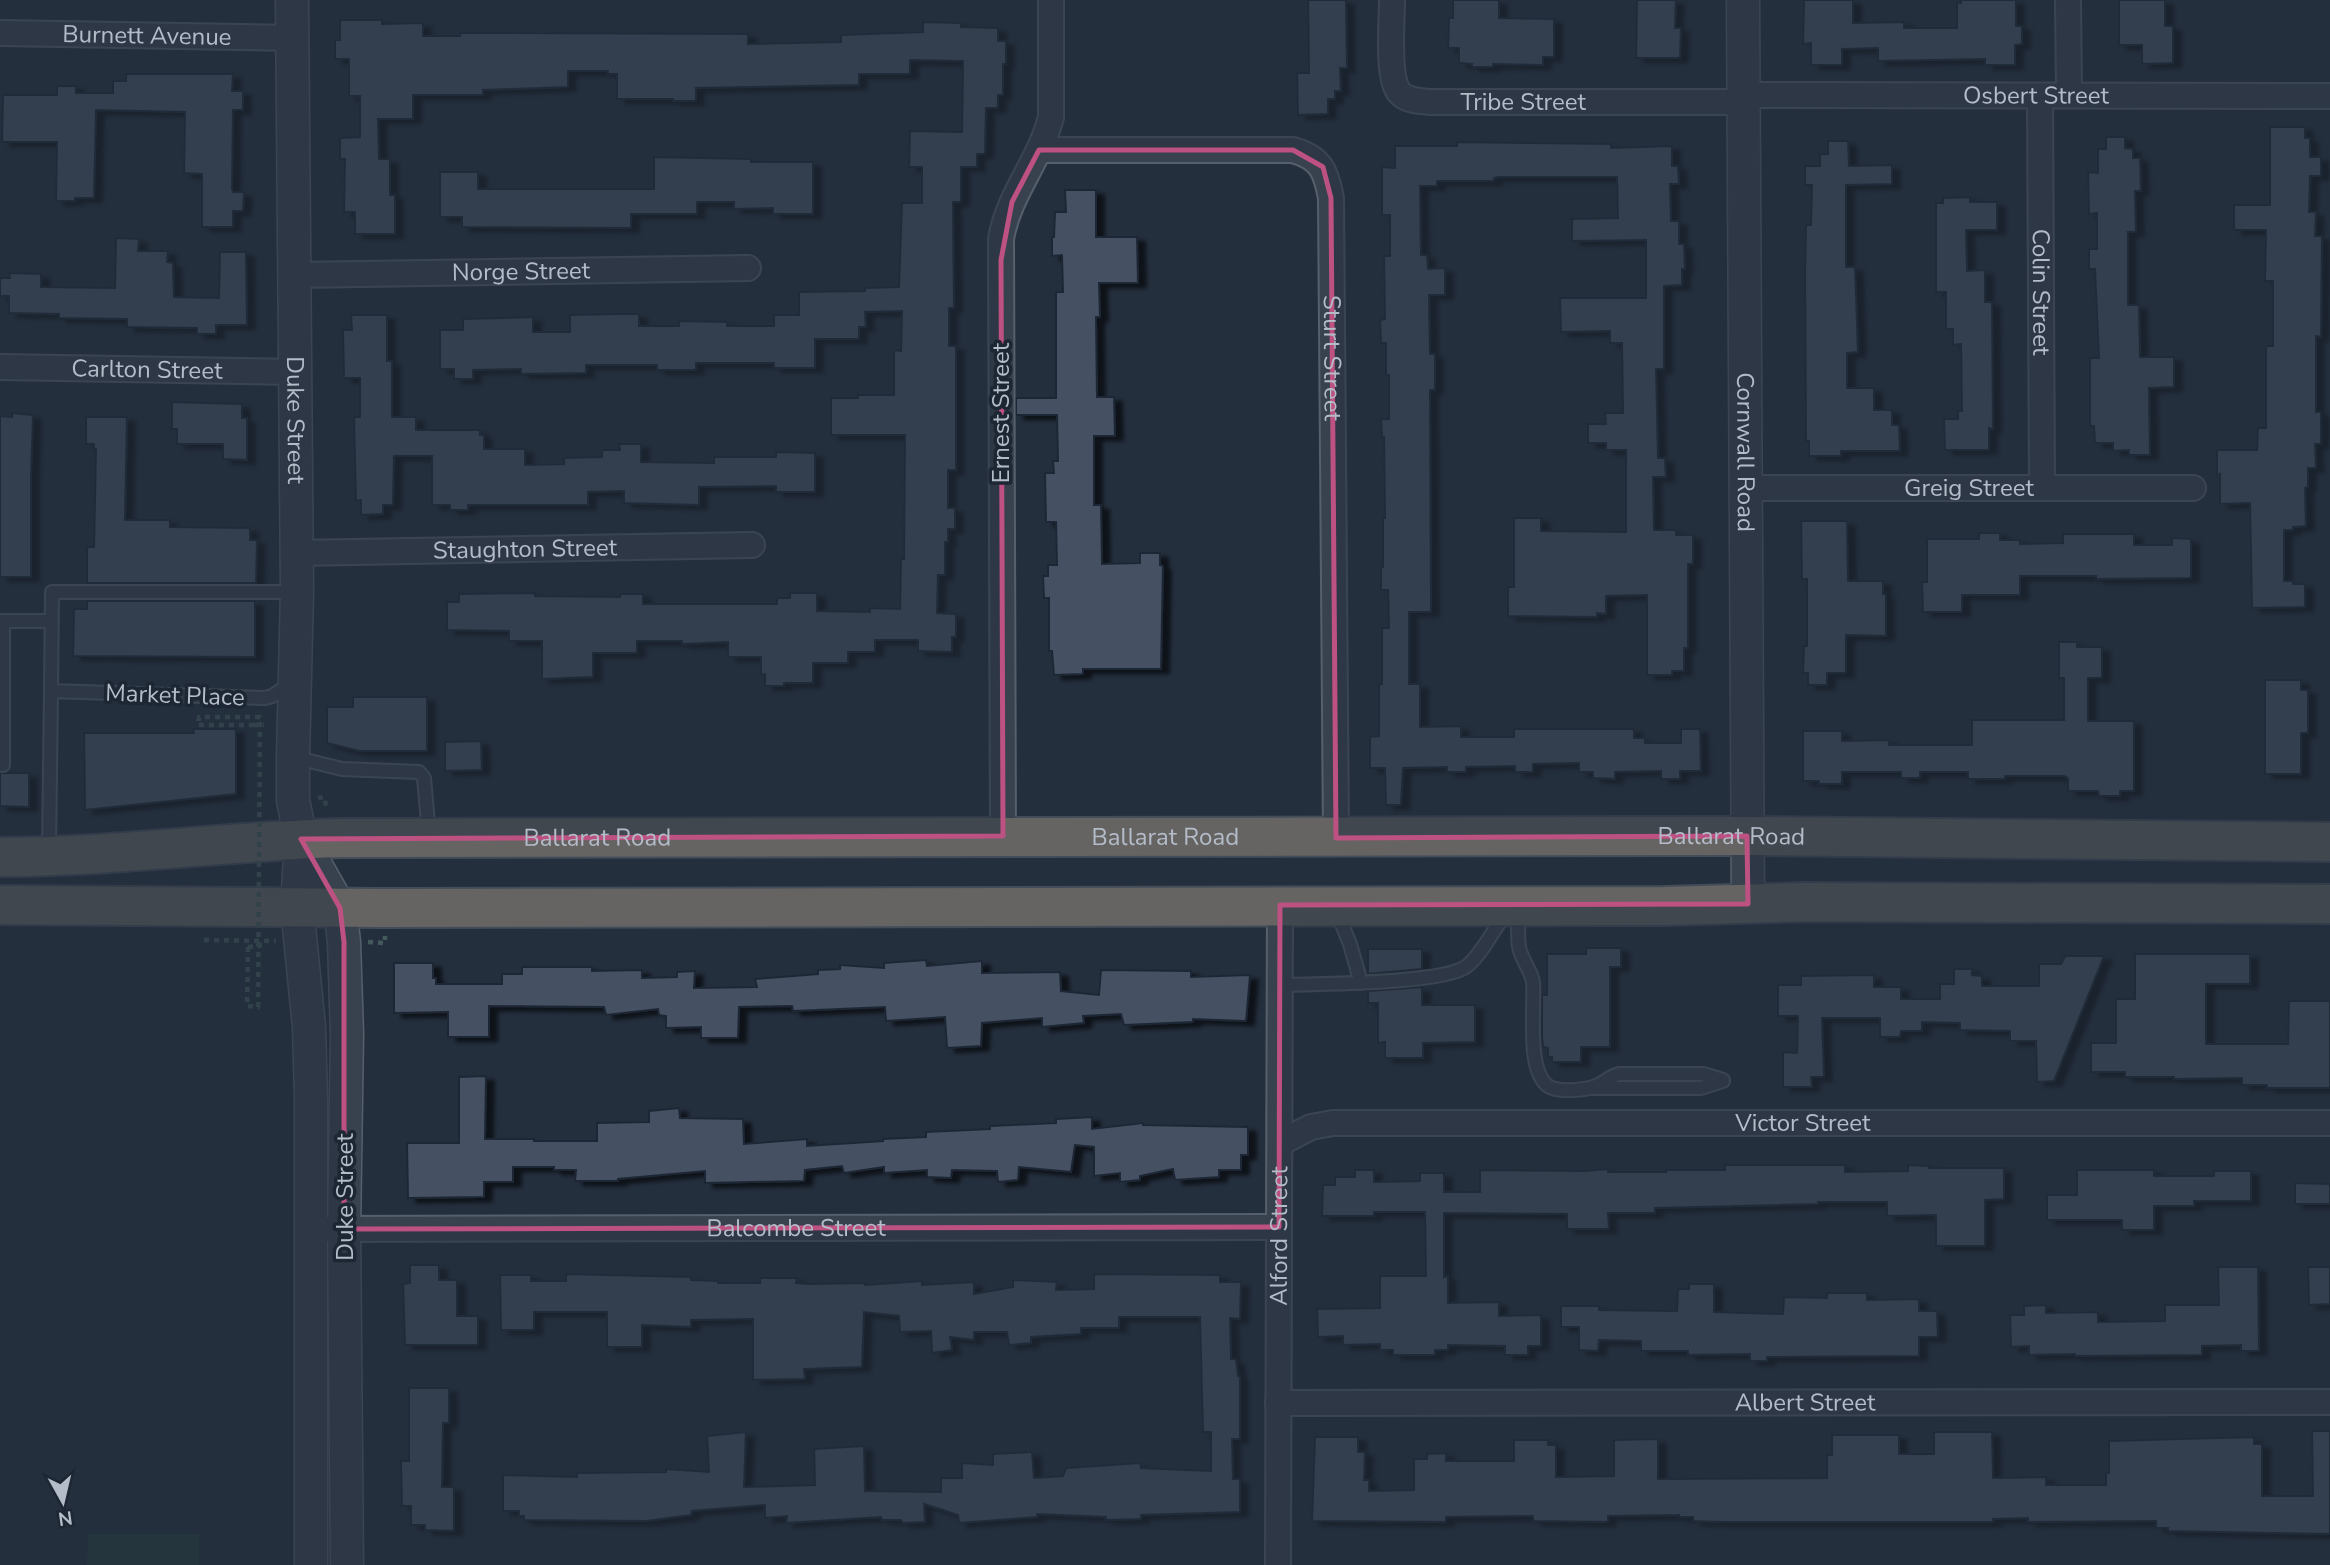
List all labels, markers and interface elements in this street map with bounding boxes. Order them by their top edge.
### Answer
street label: Burnett Avenue [62,18,232,53]
street label: Osbert Street [1963,79,2110,112]
street label: Tribe Street [1461,86,1586,118]
street label: Colin Street [2025,229,2057,356]
street label: Norge Street [452,254,591,289]
street label: Sturt Street [1316,295,1349,422]
street label: Ernest Street [985,342,1017,483]
street label: Carlton Street [71,352,223,387]
street label: Duke Street [279,356,312,484]
street label: Cornwall Road [1729,372,1762,532]
street label: Greig Street [1904,472,2035,504]
street label: Staughton Street [433,531,618,567]
street label: Market Place [105,677,245,713]
street label: Ballarat Road [1658,820,1805,853]
street label: Ballarat Road [1092,821,1239,853]
street label: Ballarat Road [524,822,671,854]
street label: Victor Street [1734,1107,1871,1139]
street label: Duke Street [329,1133,361,1261]
street label: Alford Street [1263,1166,1295,1306]
street label: Balcombe Street [706,1212,886,1244]
street label: Albert Street [1735,1386,1876,1419]
north arrow [28,1467,98,1537]
text: N [56,1504,74,1532]

